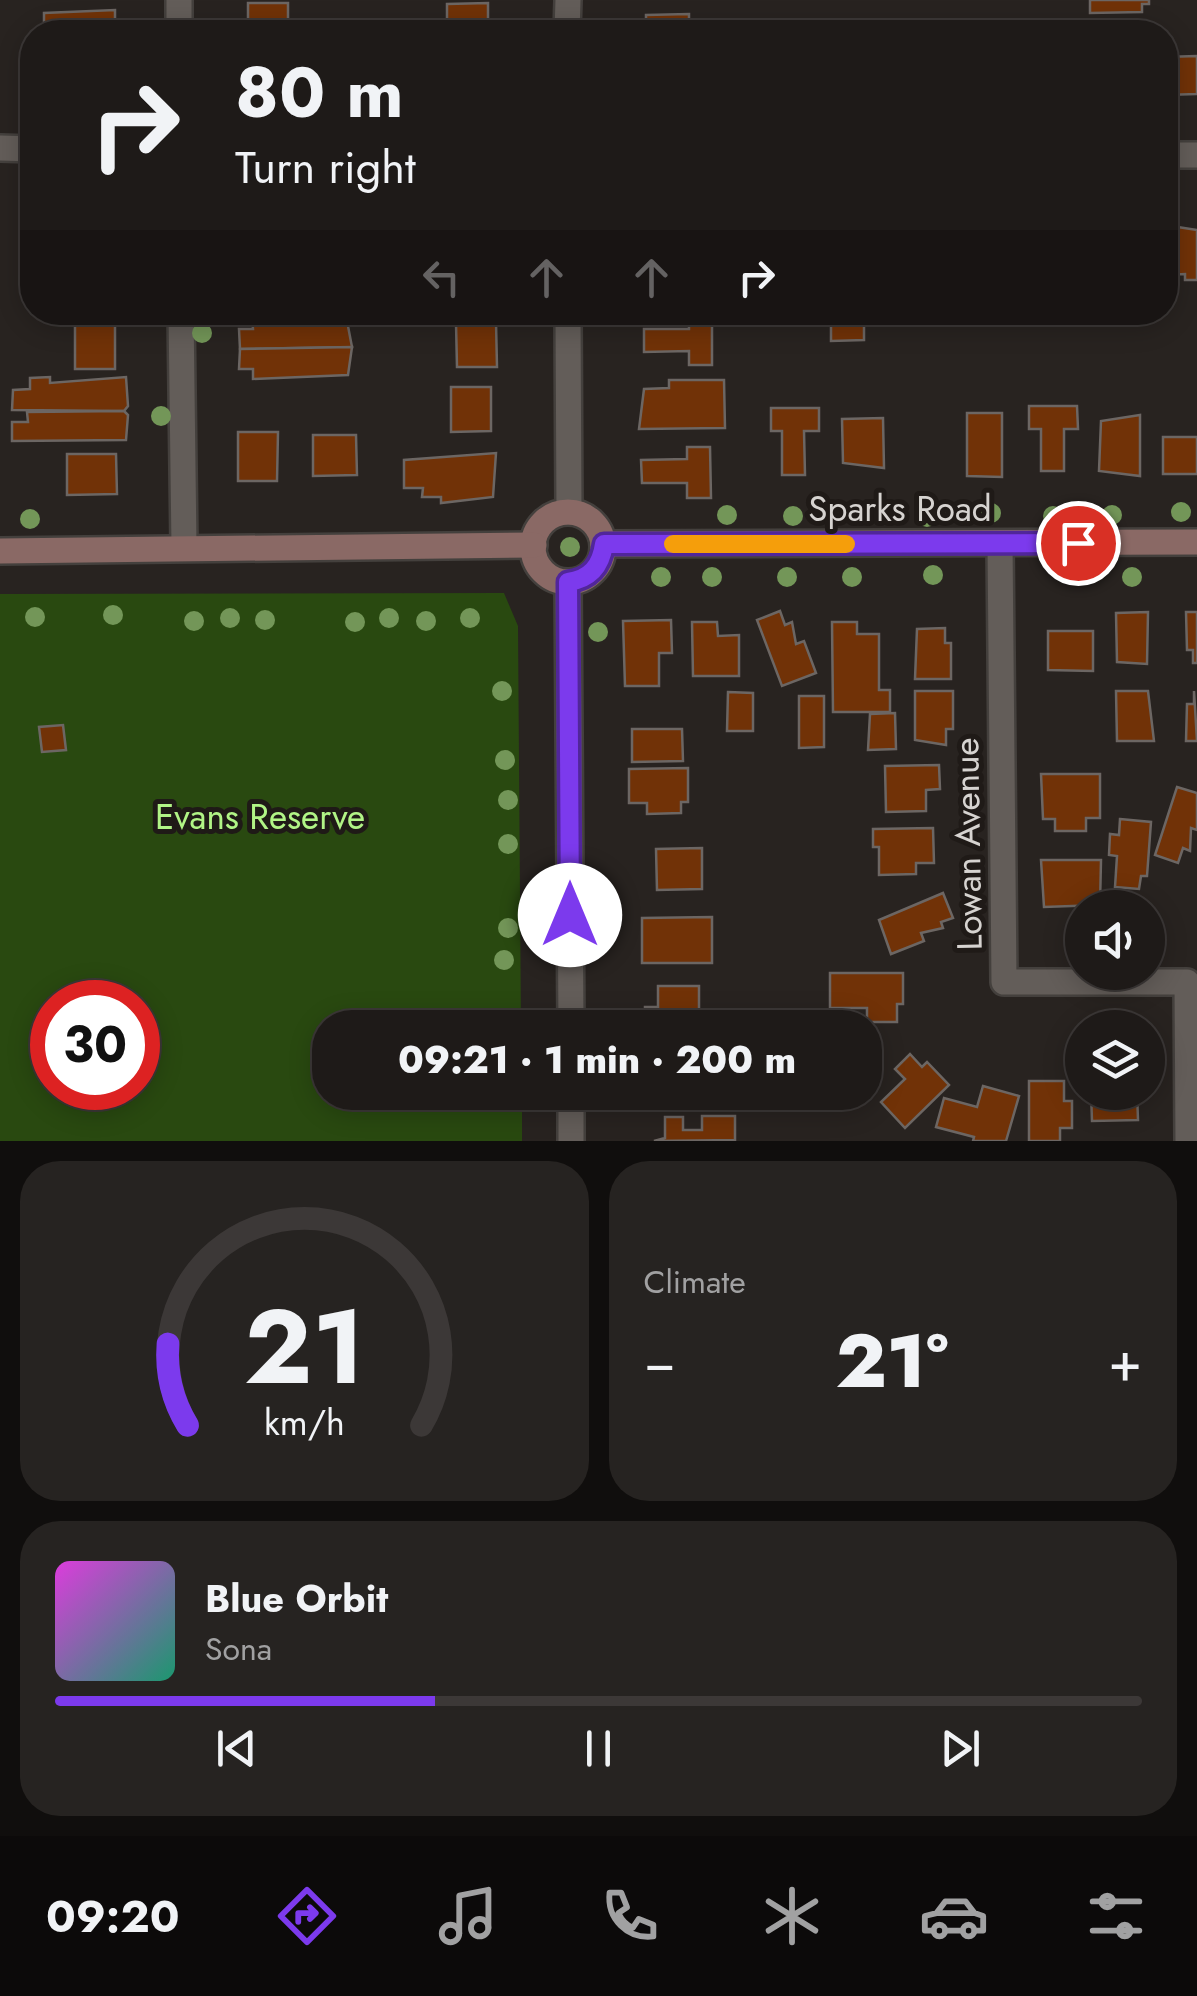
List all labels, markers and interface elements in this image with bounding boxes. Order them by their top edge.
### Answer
text: 80 m [235,42,404,143]
icon: right [70,60,200,190]
text: Turn right [235,135,416,200]
icon: left [414,250,469,305]
icon: ahead [519,250,574,305]
icon: ahead [624,250,679,305]
icon: right [729,250,784,305]
street label: Sparks Road [808,484,992,534]
pin [1036,501,1121,586]
icon: arrive [1051,516,1106,571]
street label: Lowan Avenue [941,737,995,951]
park label: Evans Reserve [155,792,365,842]
position arrow [518,863,622,967]
map controls [1065,890,1165,1110]
button: sound [1065,890,1165,990]
speed limit sign: 30 [30,980,160,1110]
button: layers [1065,1010,1165,1110]
text: 09:21 · 1 min · 200 m [398,1032,796,1087]
text: Climate [644,1259,746,1305]
text: 21 [244,1272,365,1422]
text: 21° [835,1307,949,1415]
text: − [644,1322,676,1402]
text: + [1108,1322,1142,1402]
text: km/h [264,1397,345,1448]
text: Blue Orbit [205,1571,388,1626]
text: Sona [205,1626,272,1672]
icon: previous [209,1721,264,1776]
icon: pause [571,1721,626,1776]
icon: next [933,1721,988,1776]
icon: directions [272,1881,342,1951]
icon: music [433,1881,503,1951]
icon: phone [595,1881,665,1951]
icon: climate [757,1881,827,1951]
icon: car [919,1881,989,1951]
icon: filters [1081,1881,1151,1951]
text: 09:20 [46,1884,180,1949]

